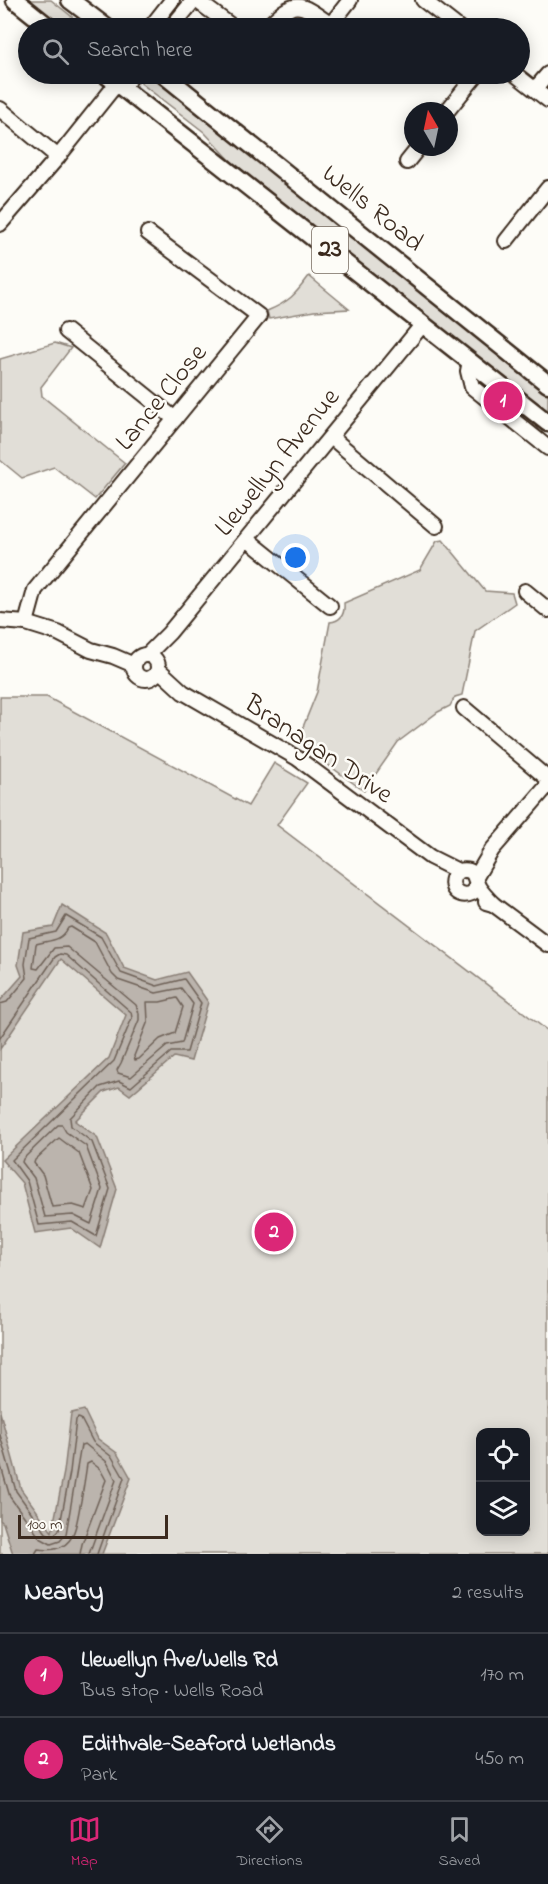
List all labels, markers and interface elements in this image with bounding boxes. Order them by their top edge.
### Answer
search box [18,18,530,84]
icon: search [39,35,72,68]
text: Search here [87,35,192,67]
north arrow [404,102,458,156]
street label: Wells Road [313,156,431,262]
road number: 23 [312,227,348,273]
street label: Lance Close [107,335,218,460]
pin: 1 [484,378,522,424]
street label: Llewellyn Avenue [206,380,351,546]
your location [281,543,310,572]
street label: Branagan Drive [235,685,401,815]
pin: 2 [254,1210,294,1254]
map controls [476,1428,530,1536]
button: locate [476,1428,530,1482]
button: layers [476,1482,530,1536]
scale bar [18,1512,168,1540]
text: 100 m [27,1513,62,1537]
text: Nearby [24,1574,103,1612]
text: 2 results [452,1579,524,1608]
text: Llewellyn Ave/Wells Rd [81,1645,278,1677]
text: 1 [40,1661,47,1690]
text: 170 m [480,1661,524,1690]
text: Bus stop · Wells Road [81,1677,263,1706]
text: Edithvale-Seaford Wetlands [81,1729,336,1761]
text: 2 [39,1745,48,1774]
text: 450 m [475,1745,524,1774]
text: Park [81,1761,117,1790]
tab: Map [68,1813,101,1873]
tab: Directions [236,1813,303,1873]
tab: Saved [438,1813,480,1873]

